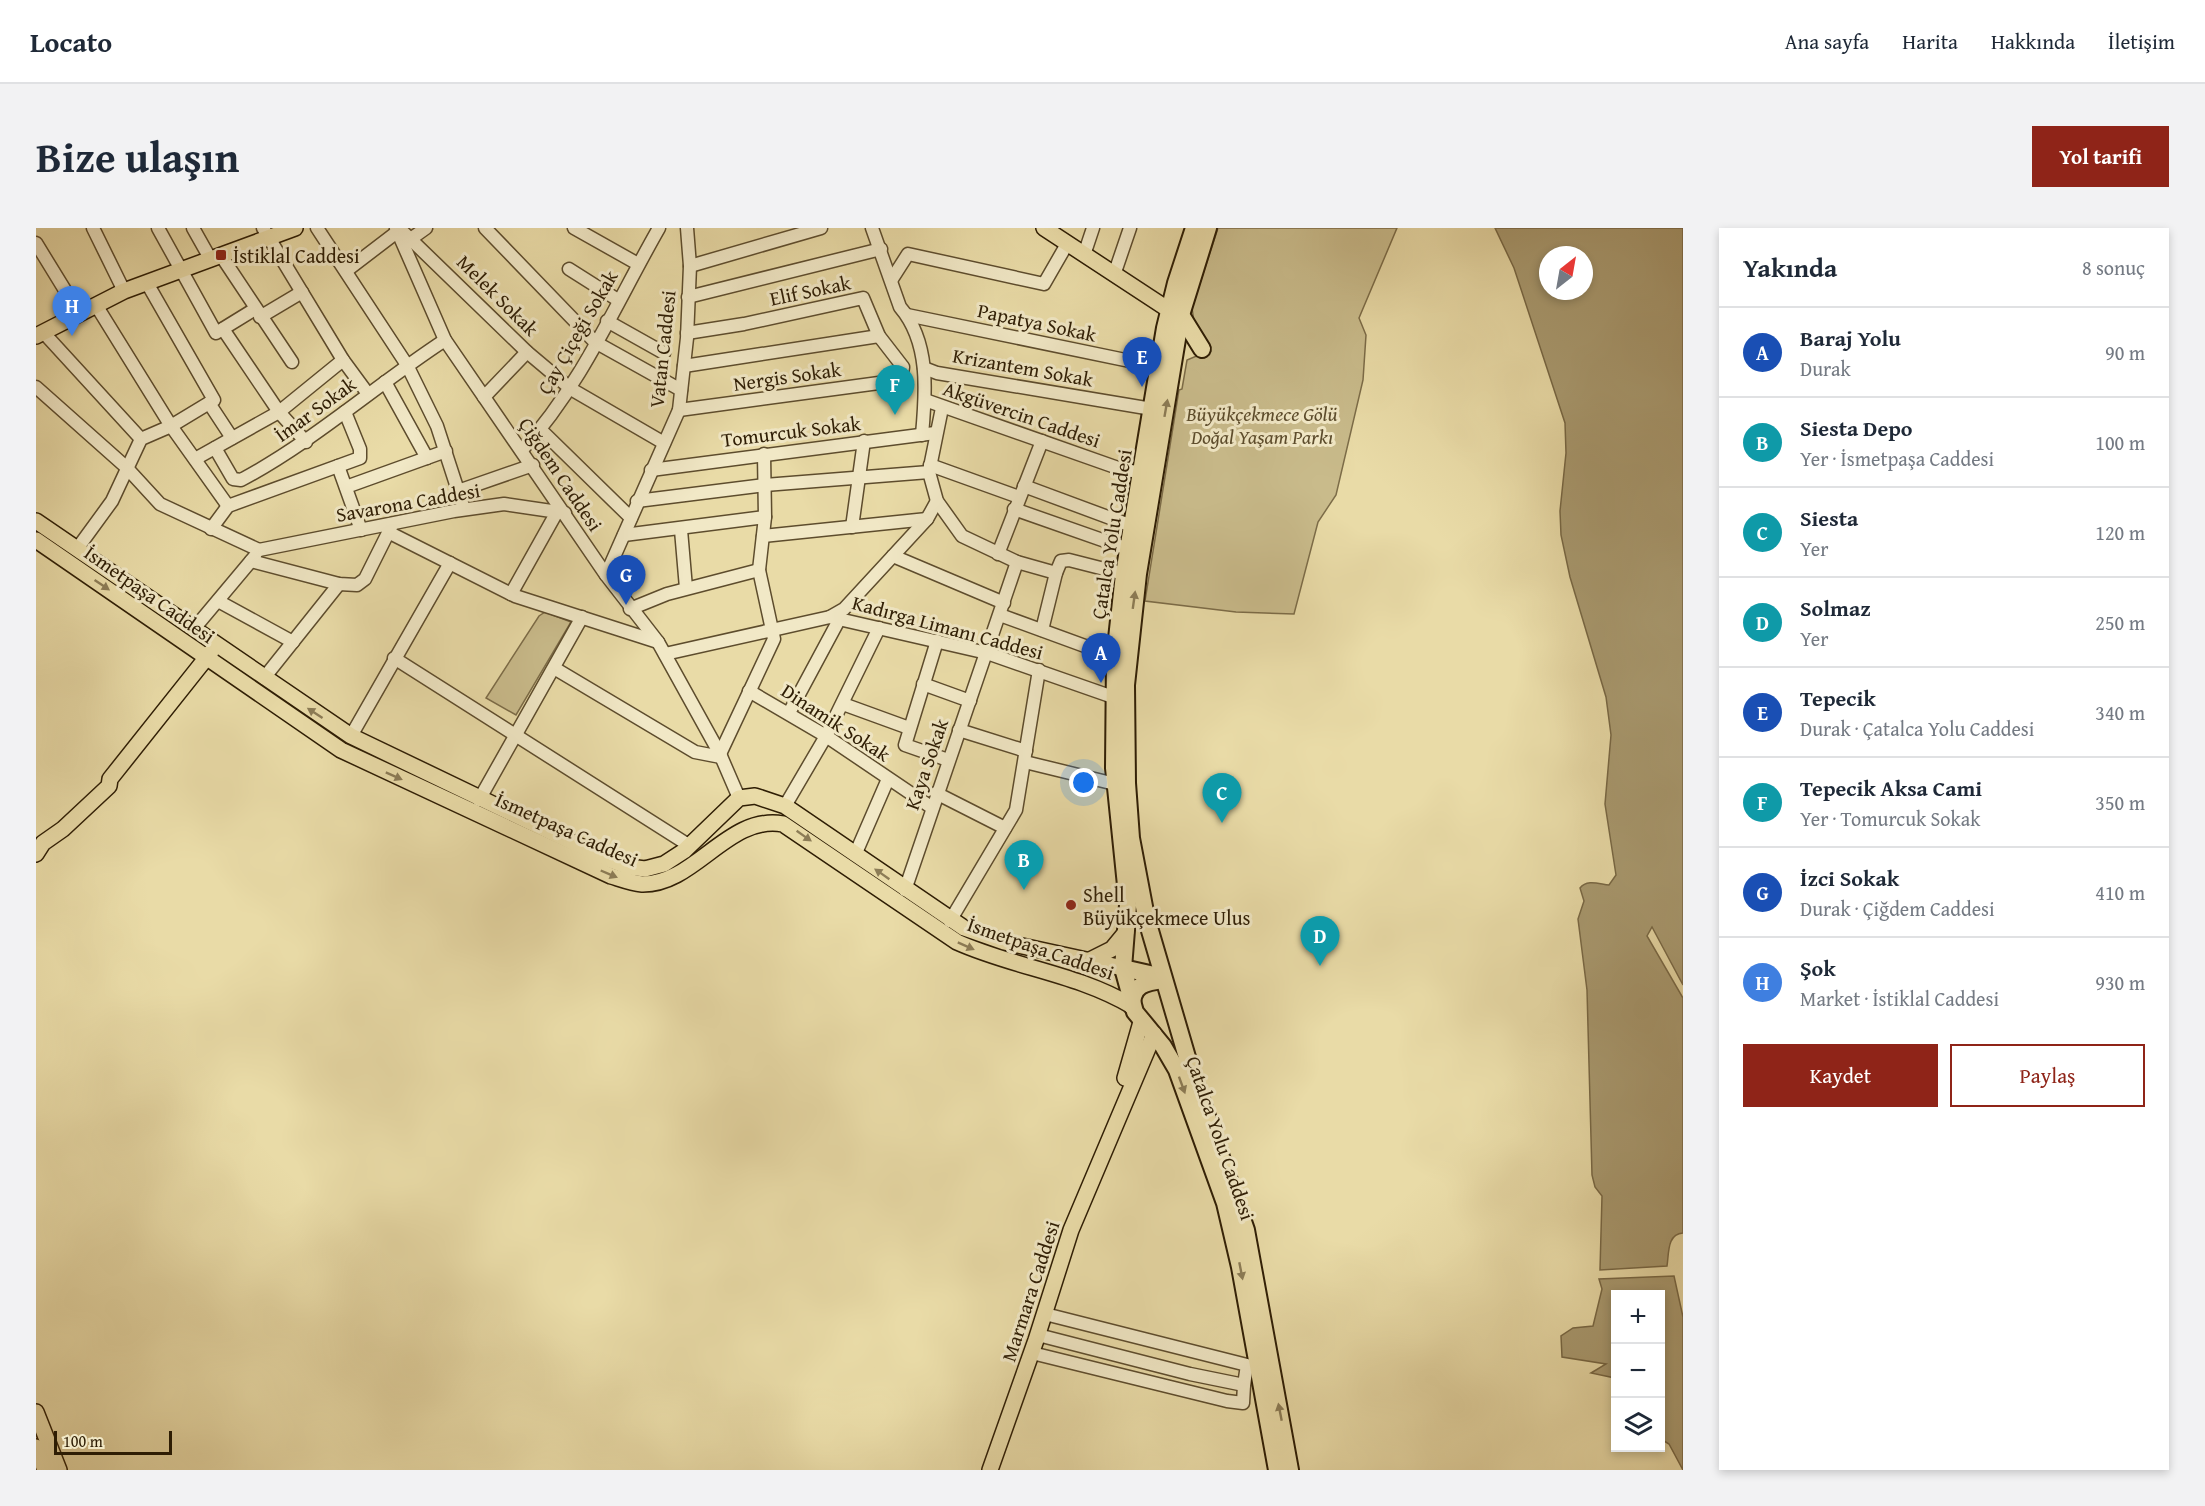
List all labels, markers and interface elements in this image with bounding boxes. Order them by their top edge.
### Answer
text: Locato [30,21,112,62]
text: Ana sayfa [1785,26,1869,57]
text: Harita [1902,26,1958,57]
text: Hakkında [1991,26,2075,57]
text: İletişim [2108,26,2175,57]
text: Bize ulaşın [36,126,239,187]
button: Yol tarifi [2032,126,2169,187]
place label: İstiklal Caddesi [233,241,360,270]
north arrow [1539,246,1593,300]
marker: İstiklal Caddesi [214,248,228,262]
street label: Melek Sokak [451,248,546,343]
text: Yakında [1743,248,1837,287]
text: 8 sonuç [2082,253,2145,282]
street label: Çay Çiçeği Sokak [530,264,625,399]
street label: Elif Sokak [767,267,854,313]
pin: H [52,286,92,336]
street label: Vatan Caddesi [641,288,683,409]
street label: Papatya Sokak [975,295,1100,349]
text: Baraj Yolu [1800,322,1901,354]
pin: E [1122,338,1162,387]
text: A [1756,338,1769,367]
text: 90 m [2105,338,2145,367]
street label: Krizantem Sokak [951,340,1096,394]
street label: Nergis Sokak [731,354,843,398]
text: Durak [1800,354,1851,383]
pin: F [876,366,914,415]
street label: İmar Sokak [268,369,362,448]
street label: Akgüvercin Caddesi [939,373,1105,455]
one-way arrow [1161,398,1170,417]
park label: Büyükçekmece Gölü Doğal Yaşam Parkı [1185,399,1338,451]
street label: Tomurcuk Sokak [720,408,863,454]
street label: Çiğdem Caddesi [512,411,610,537]
text: Siesta Depo [1800,412,1912,444]
text: B [1756,428,1769,457]
text: 100 m [2095,428,2145,457]
text: Yer · İsmetpaşa Caddesi [1800,444,1994,473]
street label: Çatalca Yolu Caddesi [1083,447,1139,621]
street label: Savarona Caddesi [334,475,483,529]
text: Siesta [1800,502,1858,534]
text: C [1757,518,1768,547]
text: 120 m [2095,518,2145,547]
text: Yer [1800,534,1828,563]
street label: İsmetpaşa Caddesi [79,538,222,650]
pin: G [606,556,646,605]
one-way arrow [94,579,110,590]
street label: Kadırga Limanı Caddesi [849,588,1047,667]
one-way arrow [1129,591,1138,610]
text: Solmaz [1800,592,1871,624]
text: D [1756,608,1769,637]
text: 250 m [2095,608,2145,637]
text: Yer [1800,624,1828,653]
pin: A [1082,634,1120,683]
street label: Dinamik Sokak [776,676,897,769]
text: Tepecik [1800,682,1876,714]
text: E [1757,698,1768,727]
text: 340 m [2095,698,2145,727]
one-way arrow [308,707,324,719]
street label: Kaya Sokak [897,714,955,813]
text: Durak · Çatalca Yolu Caddesi [1800,714,2034,743]
your location [1069,768,1098,797]
one-way arrow [385,771,403,781]
text: Tepecik Aksa Cami [1800,772,1982,804]
pin: C [1202,774,1242,823]
street label: İsmetpaşa Caddesi [491,785,643,874]
text: F [1757,788,1768,817]
text: 350 m [2095,788,2145,817]
text: Yer · Tomurcuk Sokak [1800,804,1980,833]
one-way arrow [796,830,812,842]
pin: B [1004,840,1044,890]
text: İzci Sokak [1800,862,1899,894]
one-way arrow [875,868,891,880]
one-way arrow [601,869,619,879]
text: G [1756,878,1769,907]
text: 410 m [2095,878,2145,907]
place label: Shell Büyükçekmece Ulus [1083,880,1250,932]
text: Durak · Çiğdem Caddesi [1800,894,1995,923]
marker: Shell Büyükçekmece Ulus [1064,898,1078,912]
street label: İsmetpaşa Caddesi [964,909,1119,987]
pin: D [1300,916,1340,966]
one-way arrow [957,941,974,950]
text: Şok [1800,952,1836,984]
text: H [1756,968,1769,997]
text: 930 m [2095,968,2145,997]
text: Market · İstiklal Caddesi [1800,984,1999,1013]
button: Kaydet [1743,1044,1938,1107]
button: Paylaş [1950,1044,2145,1107]
street label: Çatalca Yolu Caddesi [1179,1052,1263,1224]
one-way arrow [1178,1076,1188,1094]
street label: Marmara Caddesi [994,1217,1067,1365]
one-way arrow [1237,1262,1246,1281]
map controls [1611,1290,1665,1452]
button: + [1611,1290,1665,1344]
button: − [1611,1344,1665,1398]
button: layers [1611,1398,1665,1452]
one-way arrow [1275,1403,1284,1422]
scale bar [54,1428,172,1456]
text: 100 m [63,1429,103,1453]

